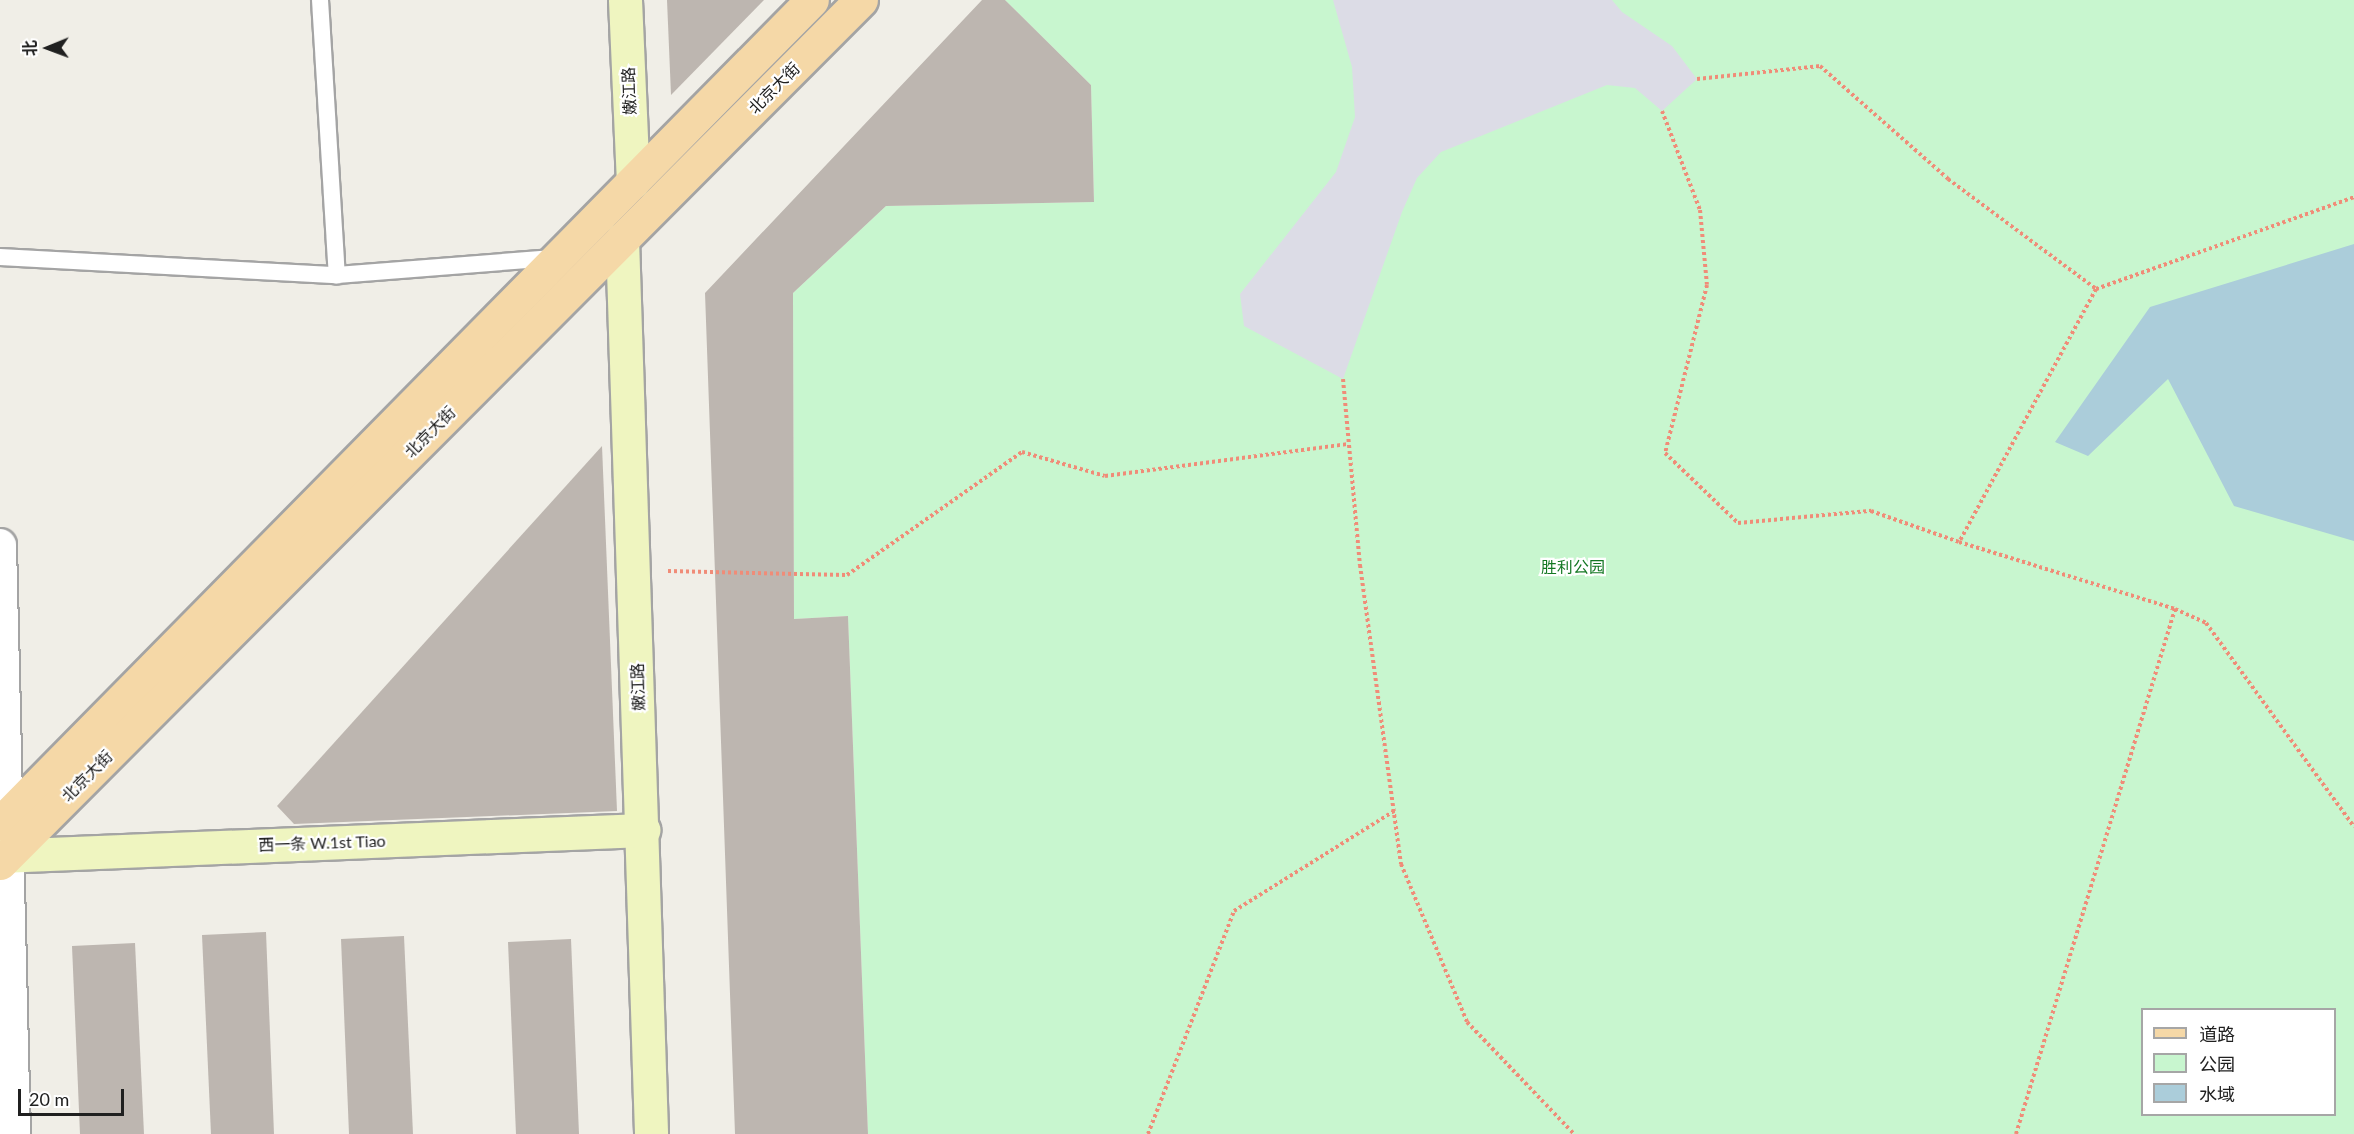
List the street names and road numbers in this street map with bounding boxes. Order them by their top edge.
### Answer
street label: 北京大街 [745,59,803,117]
street label: 嫩江路 [619,67,639,115]
street label: 北京大街 [401,403,459,461]
street label: 嫩江路 [628,663,648,711]
street label: 北京大街 [58,747,116,805]
street label: 西一条 W.1st Tiao [258,831,386,855]

